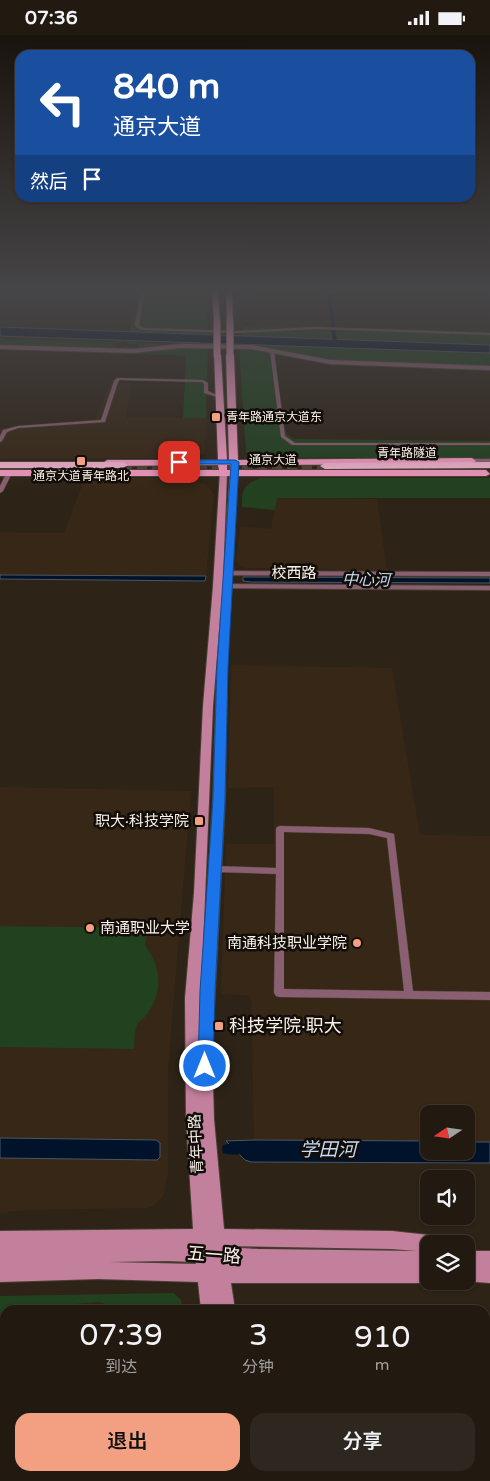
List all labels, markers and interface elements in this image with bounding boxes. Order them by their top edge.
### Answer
text: 07:36 [25,7,78,29]
text: 840 m [113,66,220,108]
icon: left [30,70,95,135]
text: 通京大道 [113,114,201,140]
icon: arrive [78,165,106,193]
text: 然后 [30,171,68,193]
place label: 青年路通京大道东 [226,410,322,424]
marker: 青年路通京大道东 [210,411,222,423]
pin [158,441,200,483]
street label: 青年路隧道 [377,446,437,460]
icon: arrive [165,448,193,476]
street label: 通京大道 [249,453,297,467]
marker: 通京大道青年路北 [75,455,87,467]
place label: 通京大道青年路北 [33,469,129,483]
street label: 校西路 [271,564,317,582]
water label: 中心河 [342,570,393,590]
place label: 职大·科技学院 [95,812,189,830]
marker: 职大·科技学院 [193,815,205,827]
place label: 南通职业大学 [100,919,190,937]
marker: 南通职业大学 [84,922,96,934]
place label: 南通科技职业学院 [227,934,347,952]
marker: 南通科技职业学院 [351,937,363,949]
place label: 科技学院·职大 [229,1015,342,1037]
marker: 科技学院·职大 [213,1020,225,1032]
position arrow [178,1039,230,1091]
north arrow [420,1105,475,1160]
map controls [420,1105,475,1290]
street label: 青年中路 [185,1114,207,1174]
water label: 学田河 [299,1139,360,1161]
button: sound [420,1170,475,1225]
button: layers [420,1235,475,1290]
street label: 五一路 [186,1242,242,1268]
text: 07:39 [80,1317,163,1354]
text: 3 [249,1317,268,1354]
text: 910 [354,1319,410,1356]
text: m [375,1355,389,1375]
text: 到达 [105,1357,137,1377]
text: 分钟 [242,1357,274,1377]
button: 退出 [15,1413,240,1471]
button: 分享 [250,1413,475,1471]

